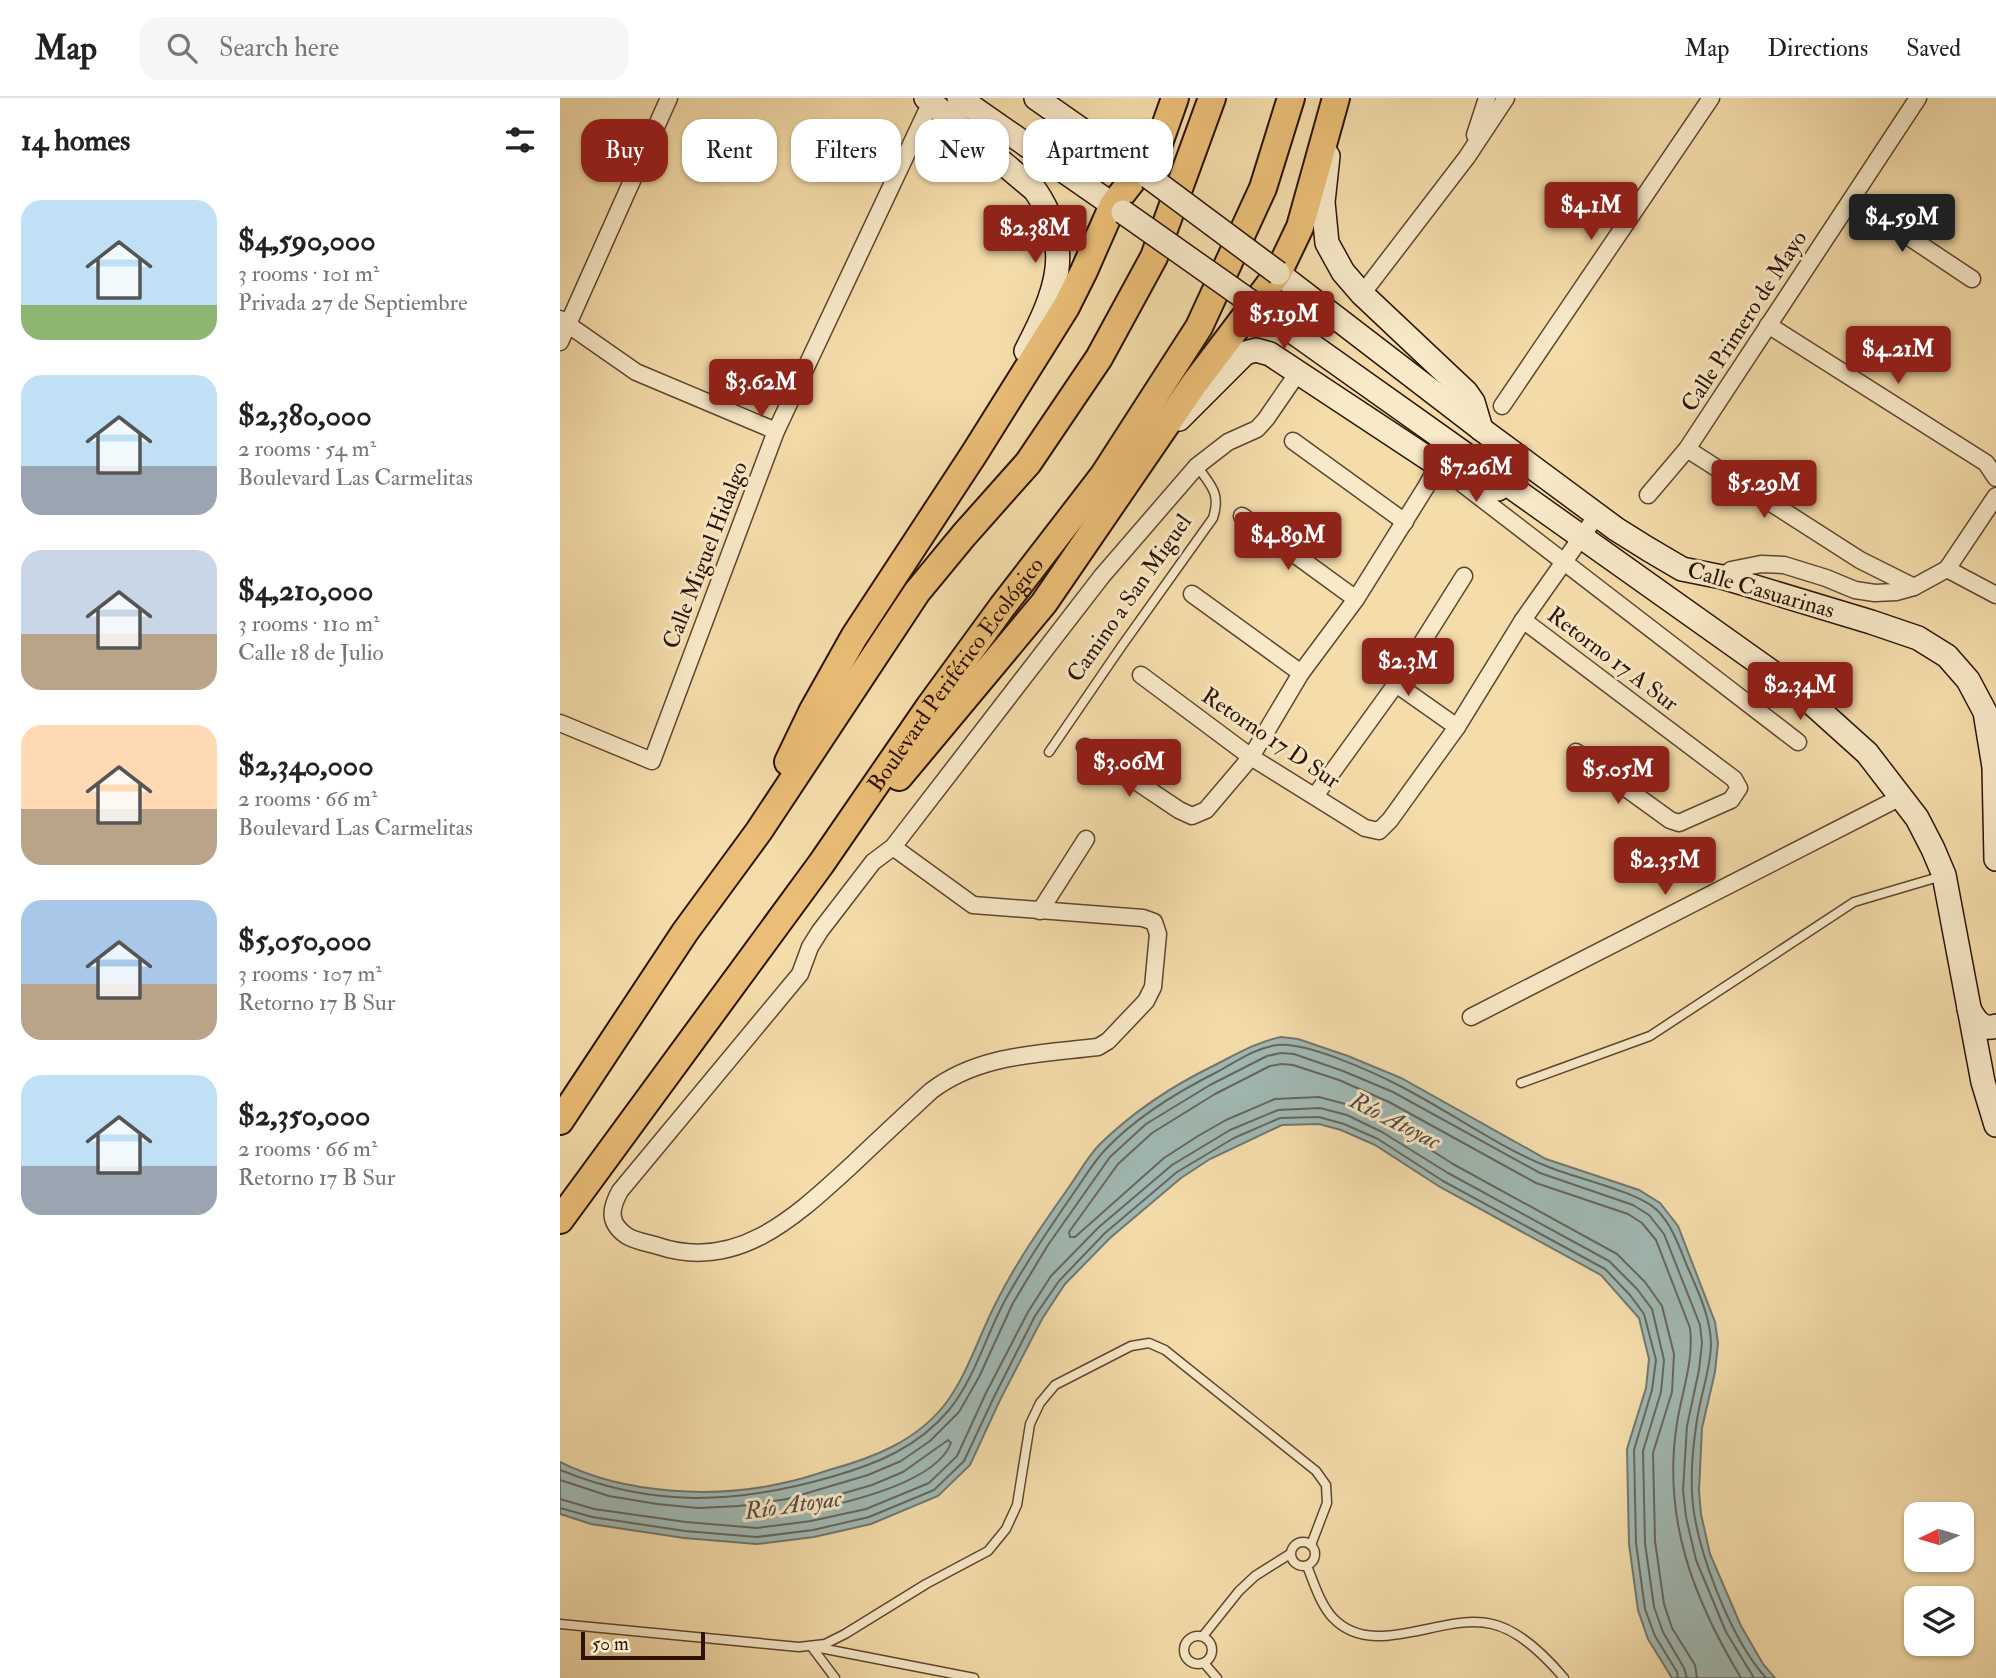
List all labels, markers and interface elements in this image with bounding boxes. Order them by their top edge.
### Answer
search box [139,17,629,80]
text: Map [35,28,97,69]
icon: search [163,29,201,67]
text: Search here [219,32,339,64]
text: Map [1684,33,1729,64]
text: Directions [1767,33,1868,64]
text: Saved [1906,33,1961,64]
chip: Buy [581,119,668,182]
chip: Rent [682,119,777,182]
chip: Filters [791,119,901,182]
chip: New [915,119,1009,182]
chip: Apartment [1023,119,1173,182]
icon: filters [501,121,539,159]
text: 14 homes [21,122,130,159]
pin: $4.1M [1542,183,1640,242]
text: $4.1M [1561,190,1621,219]
pin: $4.59M [1845,194,1959,254]
text: $4.59M [1865,202,1939,231]
pin: $2.38M [978,206,1092,265]
text: $2.38M [999,213,1071,242]
text: $4,590,000 [238,222,376,259]
street label: Calle Primero de Mayo [1675,225,1813,417]
icon: home [77,228,161,312]
text: 3 rooms · 101 m² [238,259,379,288]
text: Privada 27 de Septiembre [238,288,468,317]
pin: $5.19M [1227,292,1341,351]
text: $5.19M [1249,299,1319,328]
pin: $4.21M [1841,327,1955,386]
text: $4.21M [1862,334,1934,363]
pin: $3.62M [704,360,818,419]
text: $3.62M [725,367,797,396]
text: $2,380,000 [238,397,372,434]
icon: home [77,403,161,487]
text: 2 rooms · 54 m² [238,434,376,463]
pin: $7.26M [1419,444,1533,504]
text: $7.26M [1439,452,1513,481]
street label: Calle Miguel Hidalgo [656,457,754,653]
pin: $5.29M [1707,460,1821,520]
text: Boulevard Las Carmelitas [238,463,473,492]
text: $5.29M [1728,468,1800,497]
street label: Camino a San Miguel [1060,508,1198,688]
pin: $4.89M [1231,512,1345,572]
text: $4.89M [1250,520,1326,549]
street label: Boulevard Periférico Ecológico [861,551,1050,797]
street label: Calle Casuarinas [1684,555,1838,625]
text: $4,210,000 [238,572,373,609]
icon: home [77,578,161,662]
street label: Retorno 17 A Sur [1542,600,1685,718]
text: 3 rooms · 110 m² [238,609,379,638]
text: Calle 18 de Julio [238,638,384,667]
pin: $2.3M [1359,638,1457,698]
text: $2.3M [1378,646,1438,675]
pin: $2.34M [1743,662,1857,722]
text: $2.34M [1764,670,1836,699]
street label: Retorno 17 D Sur [1196,681,1346,795]
pin: $3.06M [1072,740,1186,799]
pin: $5.05M [1561,746,1675,806]
text: $2,340,000 [238,747,374,784]
text: $3.06M [1093,747,1165,776]
icon: home [77,753,161,837]
text: $5.05M [1582,754,1654,783]
text: 2 rooms · 66 m² [238,784,377,813]
text: Boulevard Las Carmelitas [238,813,473,842]
pin: $2.35M [1608,838,1722,897]
text: $2.35M [1630,845,1700,874]
text: $5,050,000 [238,922,372,959]
icon: home [77,928,161,1012]
text: 3 rooms · 107 m² [238,959,382,988]
text: Retorno 17 B Sur [238,988,395,1017]
water label: Río Atoyac [1344,1085,1446,1157]
text: $2,350,000 [238,1097,370,1134]
icon: home [77,1103,161,1187]
text: 2 rooms · 66 m² [238,1134,377,1163]
text: Retorno 17 B Sur [238,1163,395,1192]
water label: Río Atoyac [742,1483,844,1527]
north arrow [1904,1502,1974,1572]
map controls [1904,1502,1974,1656]
button: layers [1904,1586,1974,1656]
scale bar [581,1629,705,1661]
text: 50 m [592,1632,629,1656]

